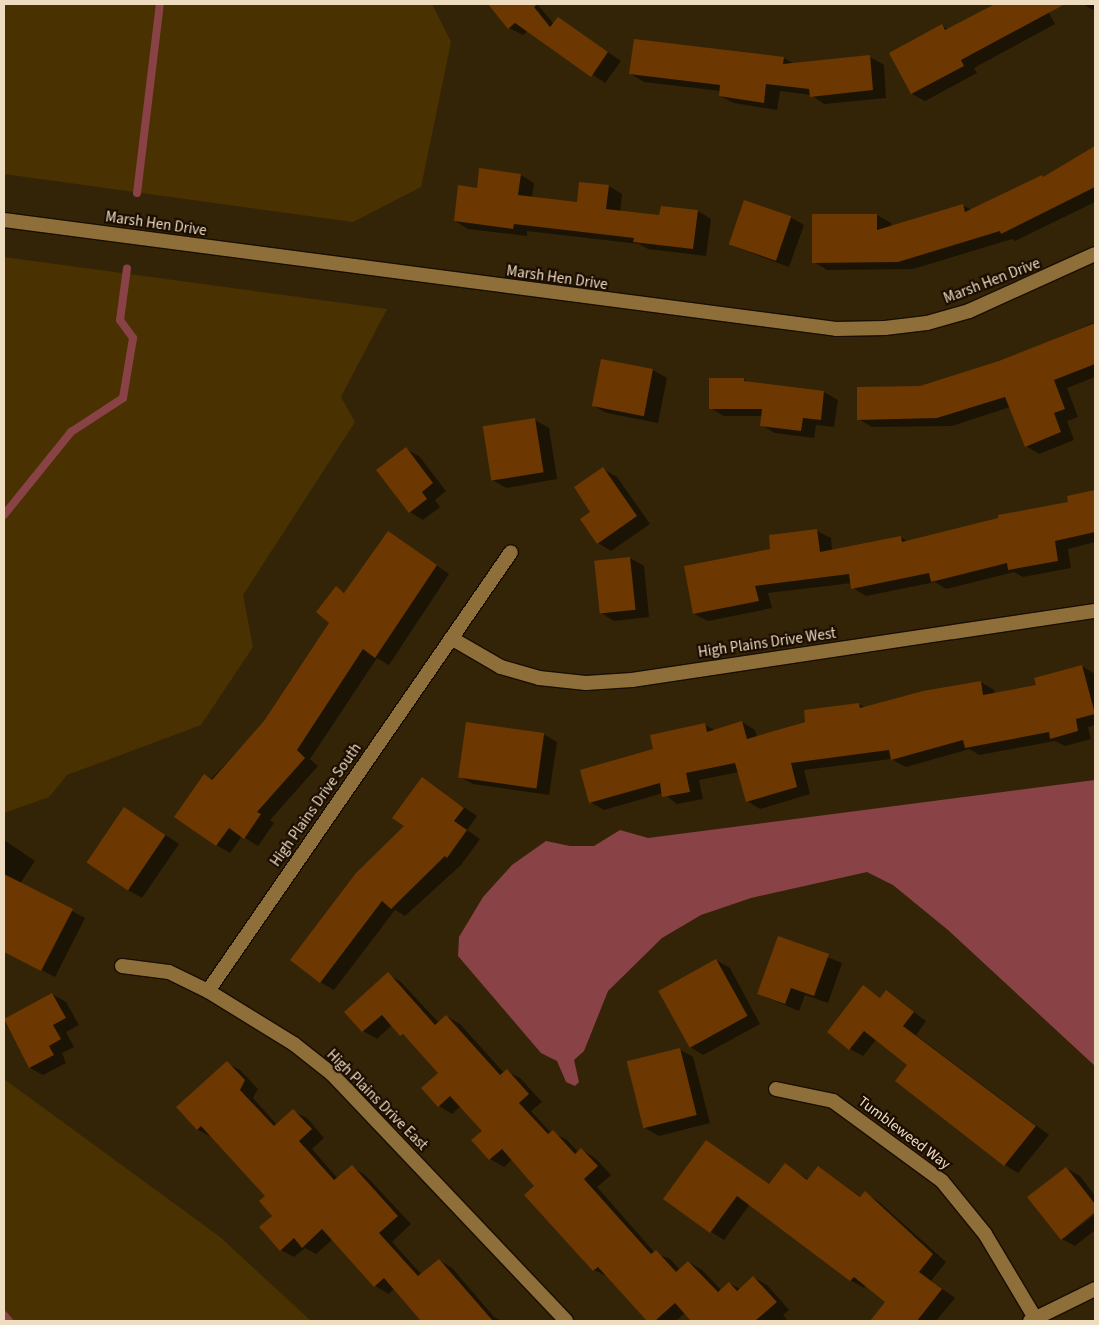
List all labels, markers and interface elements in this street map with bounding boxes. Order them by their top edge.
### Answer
street label: Marsh Hen Drive [104,208,208,240]
street label: Marsh Hen Drive [941,254,1043,308]
street label: Marsh Hen Drive [505,262,609,294]
street label: High Plains Drive West [697,624,837,662]
street label: High Plains Drive South [267,740,365,870]
street label: High Plains Drive East [323,1046,431,1154]
street label: Tumbleweed Way [854,1093,954,1173]

